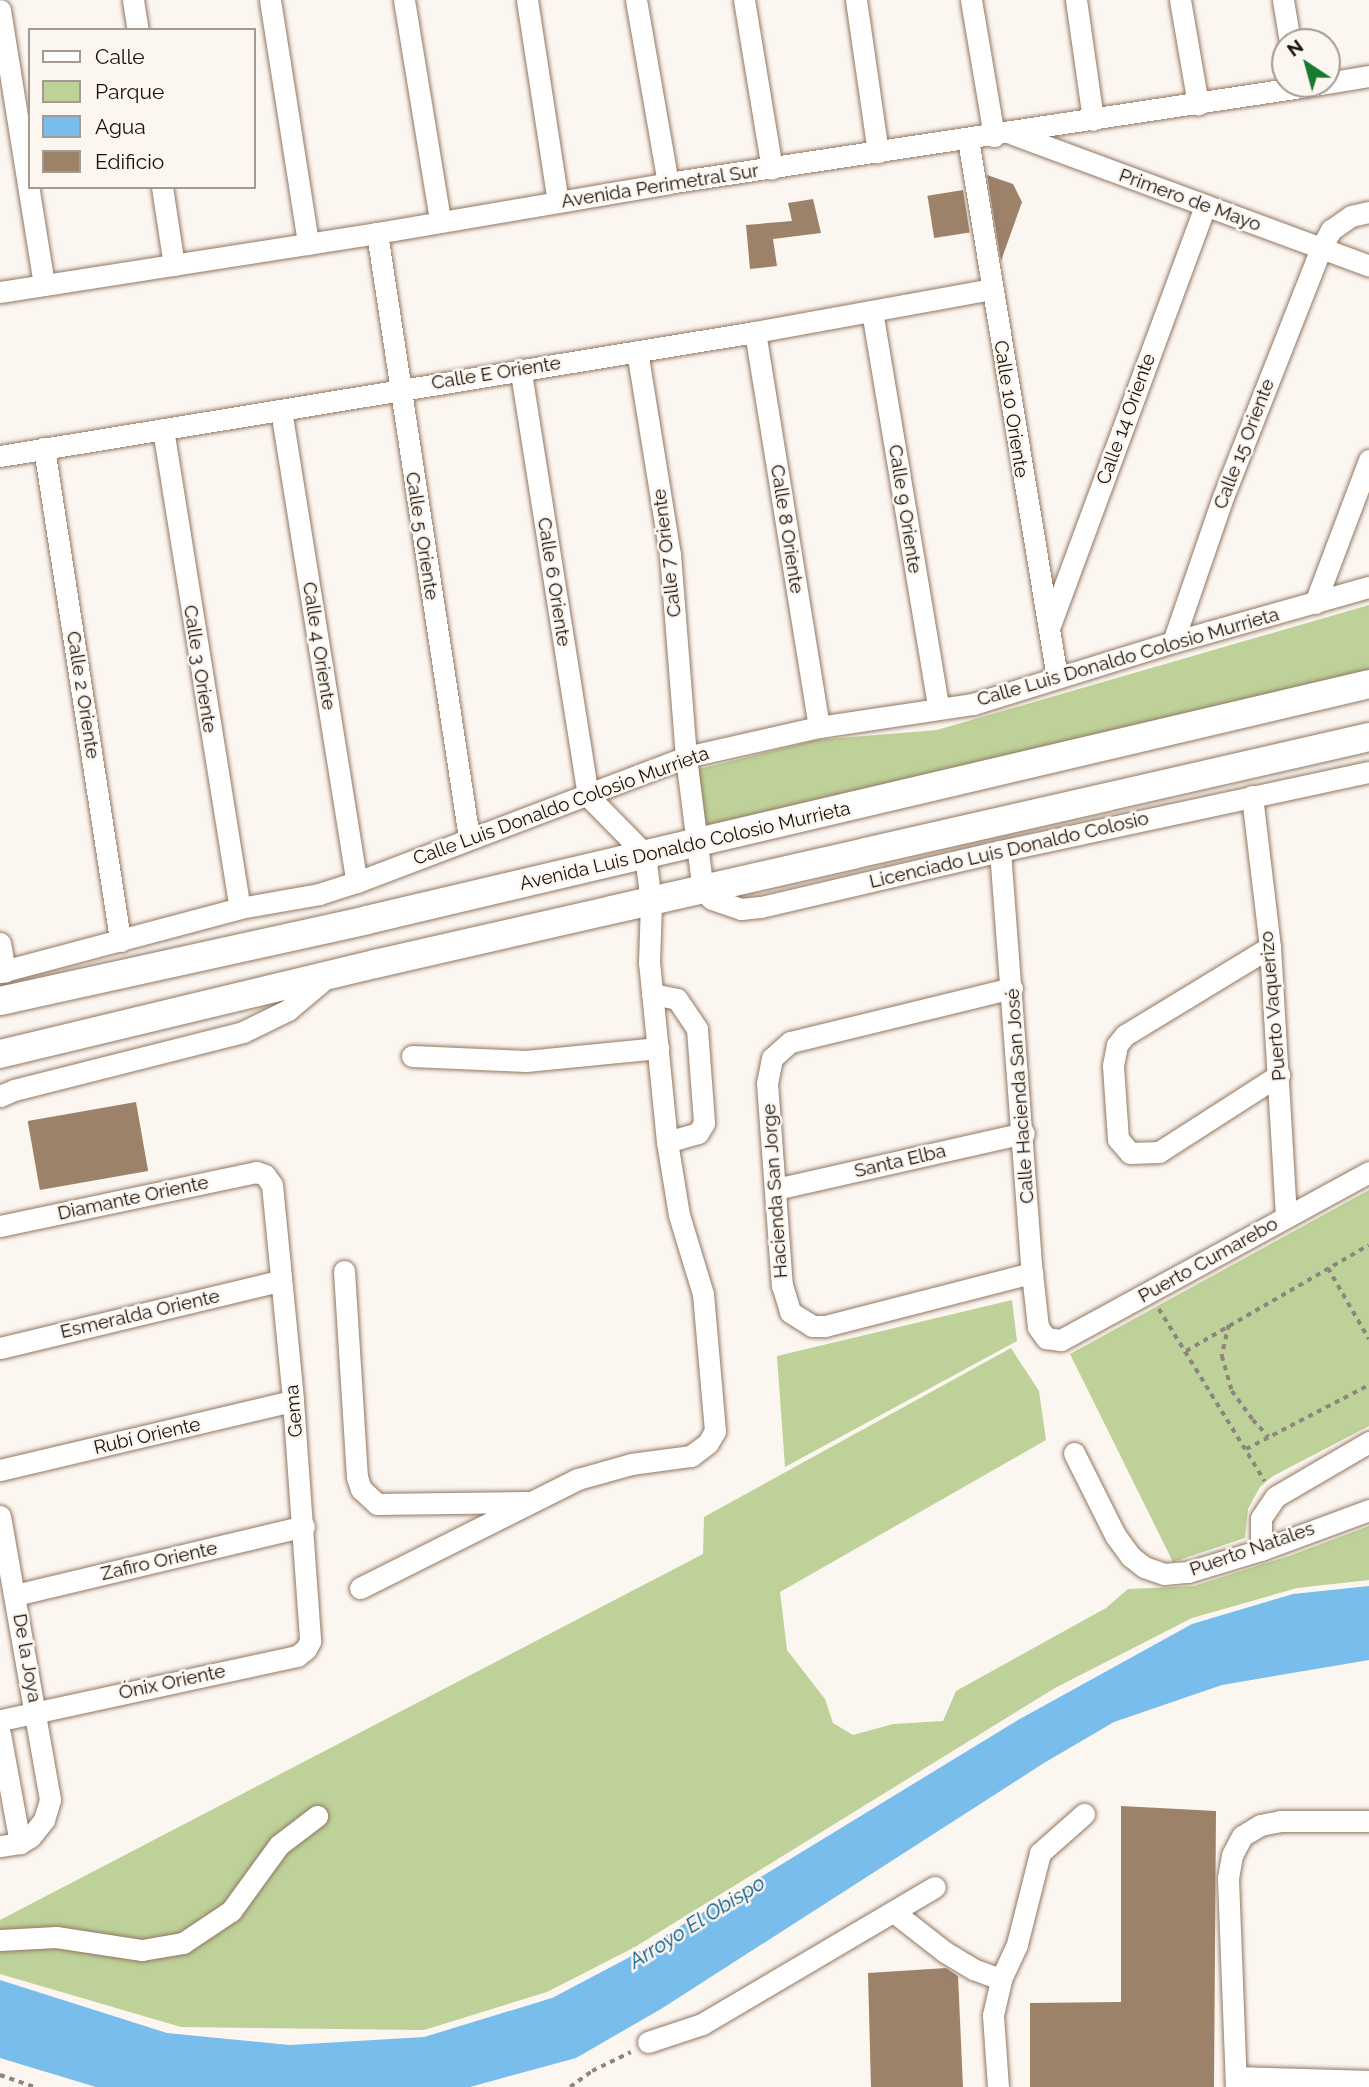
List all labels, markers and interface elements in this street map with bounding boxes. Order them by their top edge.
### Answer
legend [28,28,256,189]
north arrow [1271,28,1341,98]
text: N [1283,34,1307,61]
text: Calle [95,44,145,69]
text: Parque [95,79,164,104]
text: Agua [95,114,146,139]
text: Edificio [95,149,164,174]
street label: Avenida Perimetral Sur [559,159,761,213]
street label: Primero de Mayo [1116,164,1264,236]
street label: Calle 10 Oriente [989,339,1033,479]
street label: Calle 14 Oriente [1092,350,1160,488]
street label: Calle E Oriente [430,352,562,394]
street label: Calle 15 Oriente [1209,376,1279,512]
street label: Calle 9 Oriente [884,443,926,575]
street label: Calle 8 Oriente [766,463,808,595]
street label: Calle 5 Oriente [401,470,443,602]
street label: Calle 7 Oriente [648,487,686,619]
street label: Calle 6 Oriente [533,516,575,648]
street label: Calle 4 Oriente [298,580,340,712]
street label: Calle 3 Oriente [179,603,221,735]
street label: Calle Luis Donaldo Colosio Murrieta [974,603,1282,711]
street label: Calle 2 Oriente [62,630,104,760]
street label: Calle Luis Donaldo Colosio Murrieta [410,742,712,870]
street label: Avenida Luis Donaldo Colosio Murrieta [517,797,853,895]
street label: Licenciado Luis Donaldo Colosio [867,807,1151,893]
street label: Puerto Vaquerizo [1255,930,1291,1082]
street label: Calle Hacienda San José [1001,987,1039,1205]
street label: Hacienda San Jorge [758,1103,792,1279]
street label: Santa Elba [852,1139,948,1183]
street label: Diamante Oriente [56,1171,210,1225]
street label: Puerto Cumarebo [1134,1212,1282,1308]
street label: Esmeralda Oriente [58,1285,222,1343]
street label: Gema [280,1384,308,1438]
street label: Rubí Oriente [91,1413,203,1459]
street label: Puerto Natales [1187,1517,1317,1581]
street label: Zafiro Oriente [99,1537,219,1585]
street label: De la Joya [8,1612,46,1704]
street label: Ónix Oriente [117,1660,227,1704]
water label: Arroyo El Obispo [624,1870,770,1974]

